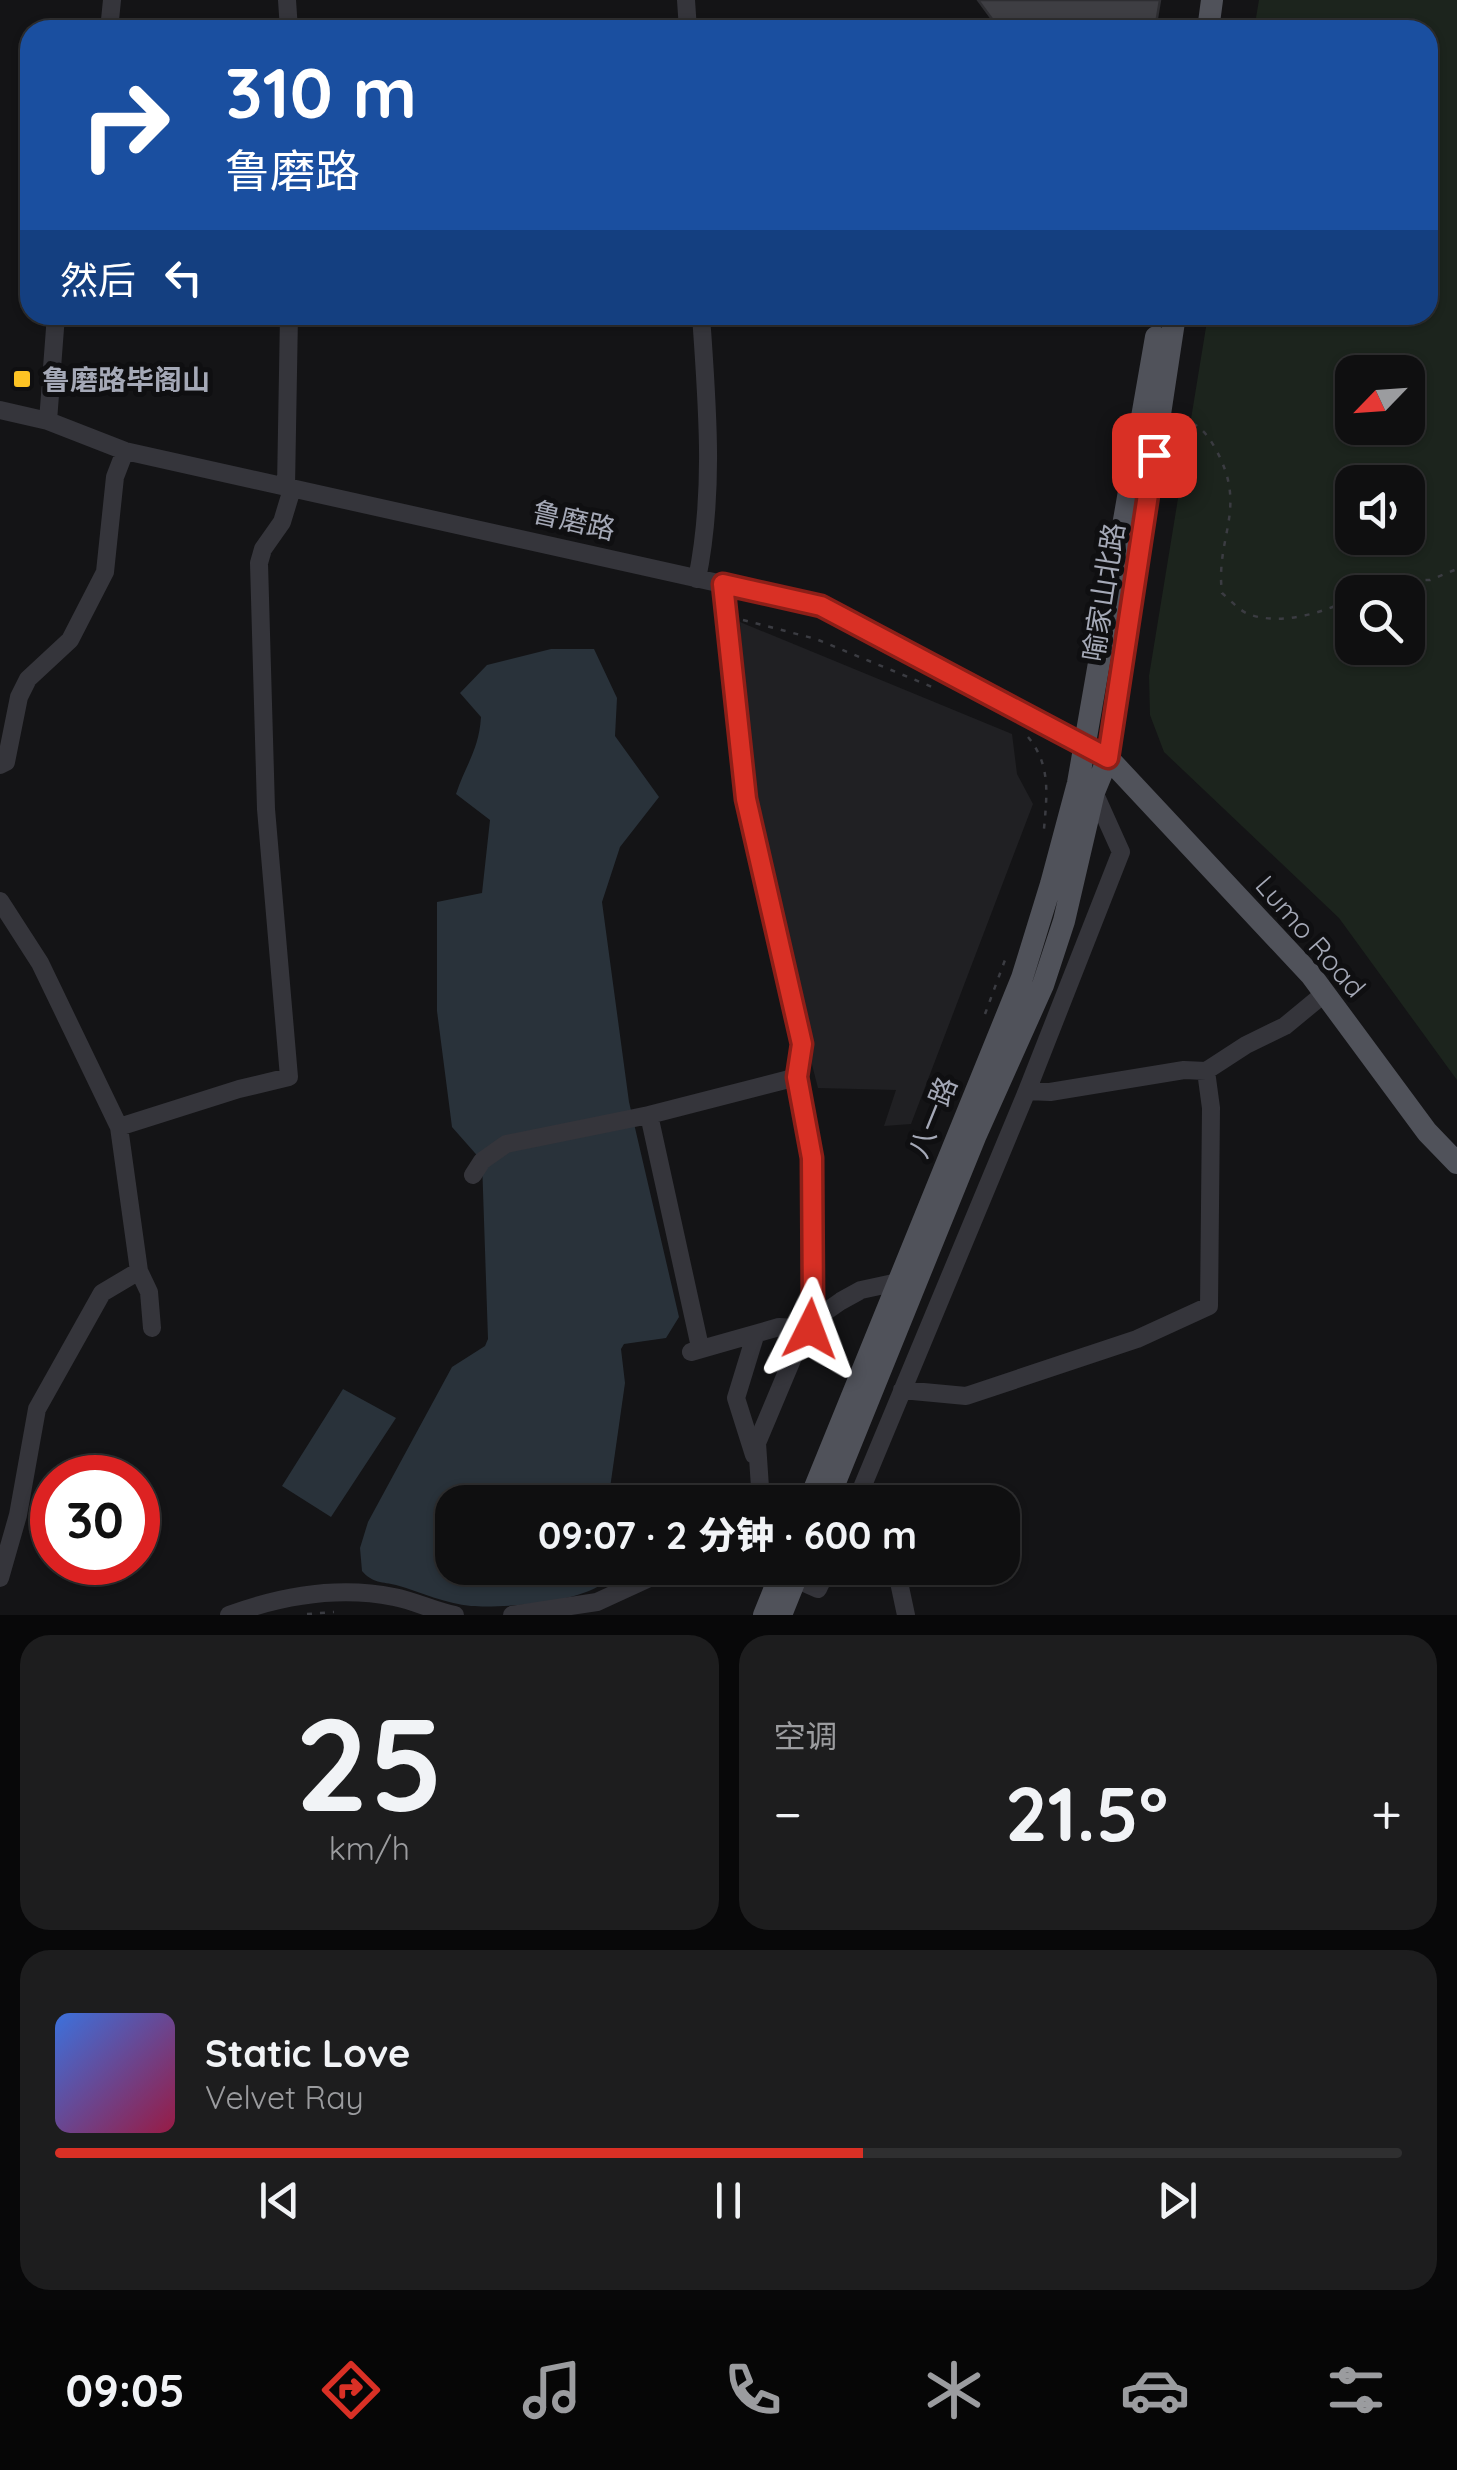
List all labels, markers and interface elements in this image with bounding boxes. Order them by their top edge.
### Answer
text: 310 m [225,48,417,136]
icon: right [60,60,190,190]
text: 鲁磨路 [225,142,360,198]
icon: left [156,250,211,305]
text: 然后 [60,256,136,304]
north arrow [1335,355,1425,445]
map controls [1335,355,1425,665]
place label: 鲁磨路毕阁山 [42,362,210,397]
marker: 鲁磨路毕阁山 [11,368,33,390]
pin [1112,413,1197,498]
icon: arrive [1127,428,1182,483]
button: sound [1335,465,1425,555]
street label: 鲁磨路 [529,493,619,547]
street label: 喻家山北路 [1075,520,1131,664]
button: search [1335,575,1425,665]
street label: Lumo Road [1248,868,1374,1004]
street label: 八一路 [900,1071,964,1163]
position arrow [758,1277,862,1381]
speed limit sign: 30 [30,1455,160,1585]
text: 09:07 · 2 分钟 · 600 m [538,1511,917,1559]
text: 25 [295,1681,444,1844]
text: 空调 [774,1716,838,1756]
text: 21.5° [1005,1766,1168,1860]
text: − [774,1779,802,1848]
text: + [1371,1779,1402,1848]
text: km/h [329,1828,410,1868]
text: Static Love [205,2029,410,2077]
text: Velvet Ray [205,2077,364,2117]
icon: previous [252,2173,307,2228]
icon: pause [701,2173,756,2228]
icon: next [1150,2173,1205,2228]
icon: directions [316,2355,386,2425]
icon: music [517,2355,587,2425]
icon: phone [718,2355,788,2425]
icon: climate [919,2355,989,2425]
icon: car [1120,2355,1190,2425]
icon: filters [1321,2355,1391,2425]
text: 09:05 [66,2362,185,2418]

